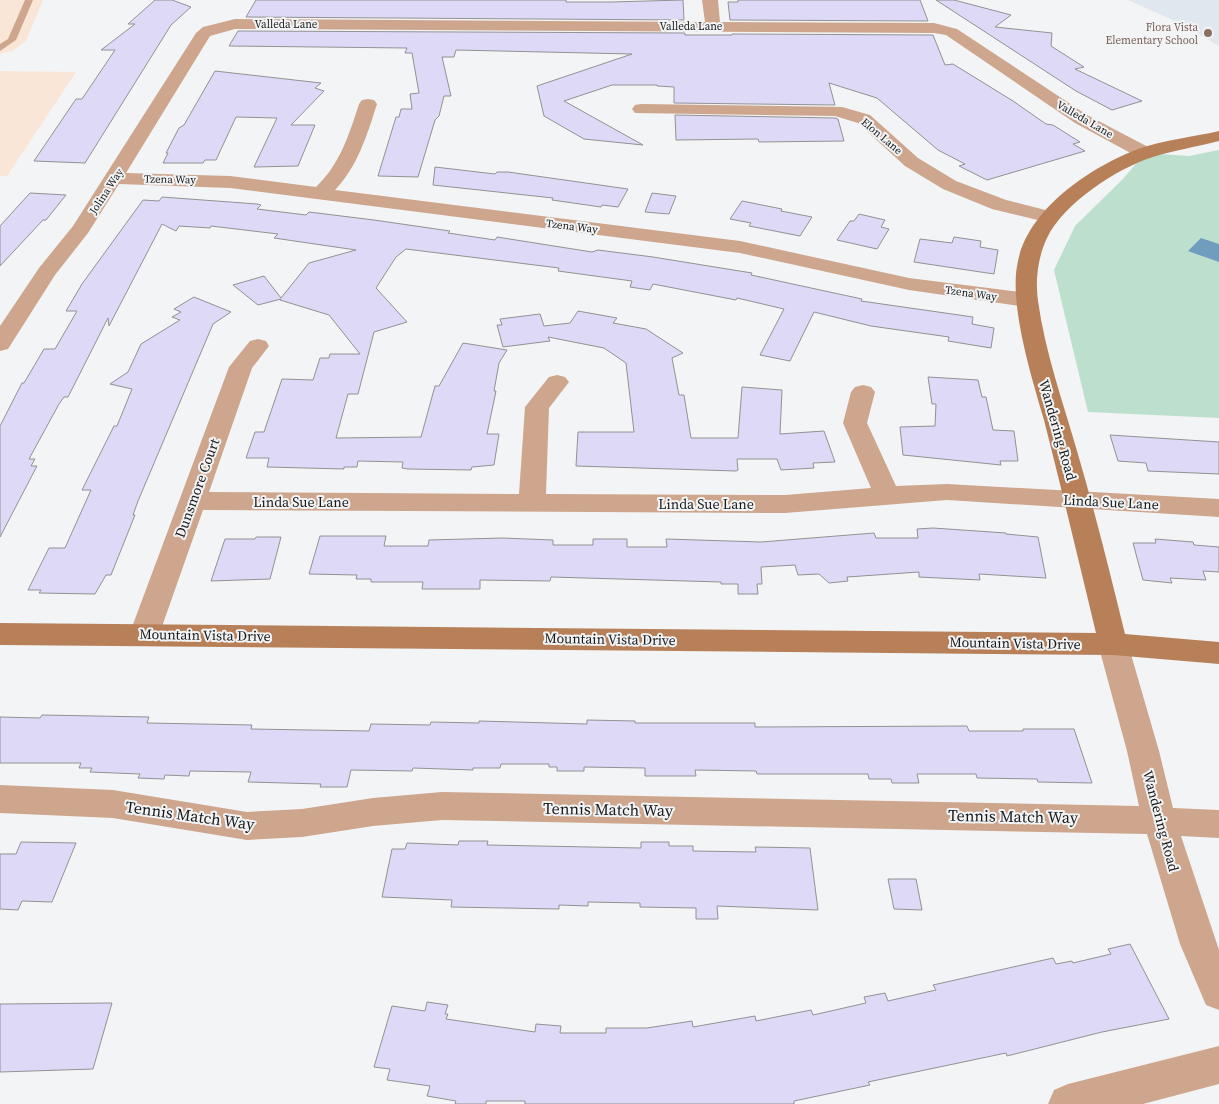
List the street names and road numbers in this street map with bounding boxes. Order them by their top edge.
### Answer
street label: Valleda Lane [255,17,318,32]
street label: Valleda Lane [660,19,723,34]
street label: Valleda Lane [1054,97,1116,142]
street label: Elon Lane [858,115,906,158]
street label: Jolina Way [85,165,127,218]
street label: Tzena Way [144,172,197,187]
street label: Tzena Way [545,216,599,237]
street label: Tzena Way [944,282,998,305]
street label: Wandering Road [1034,377,1082,483]
street label: Dunsmore Court [170,435,224,540]
street label: Linda Sue Lane [1063,490,1159,514]
street label: Linda Sue Lane [253,492,349,512]
street label: Linda Sue Lane [658,494,754,514]
street label: Mountain Vista Drive [139,624,271,646]
street label: Mountain Vista Drive [544,628,676,650]
street label: Mountain Vista Drive [949,632,1081,654]
street label: Wandering Road [1138,768,1184,874]
street label: Tennis Match Way [124,795,257,835]
street label: Tennis Match Way [543,797,674,821]
street label: Tennis Match Way [948,804,1079,828]

